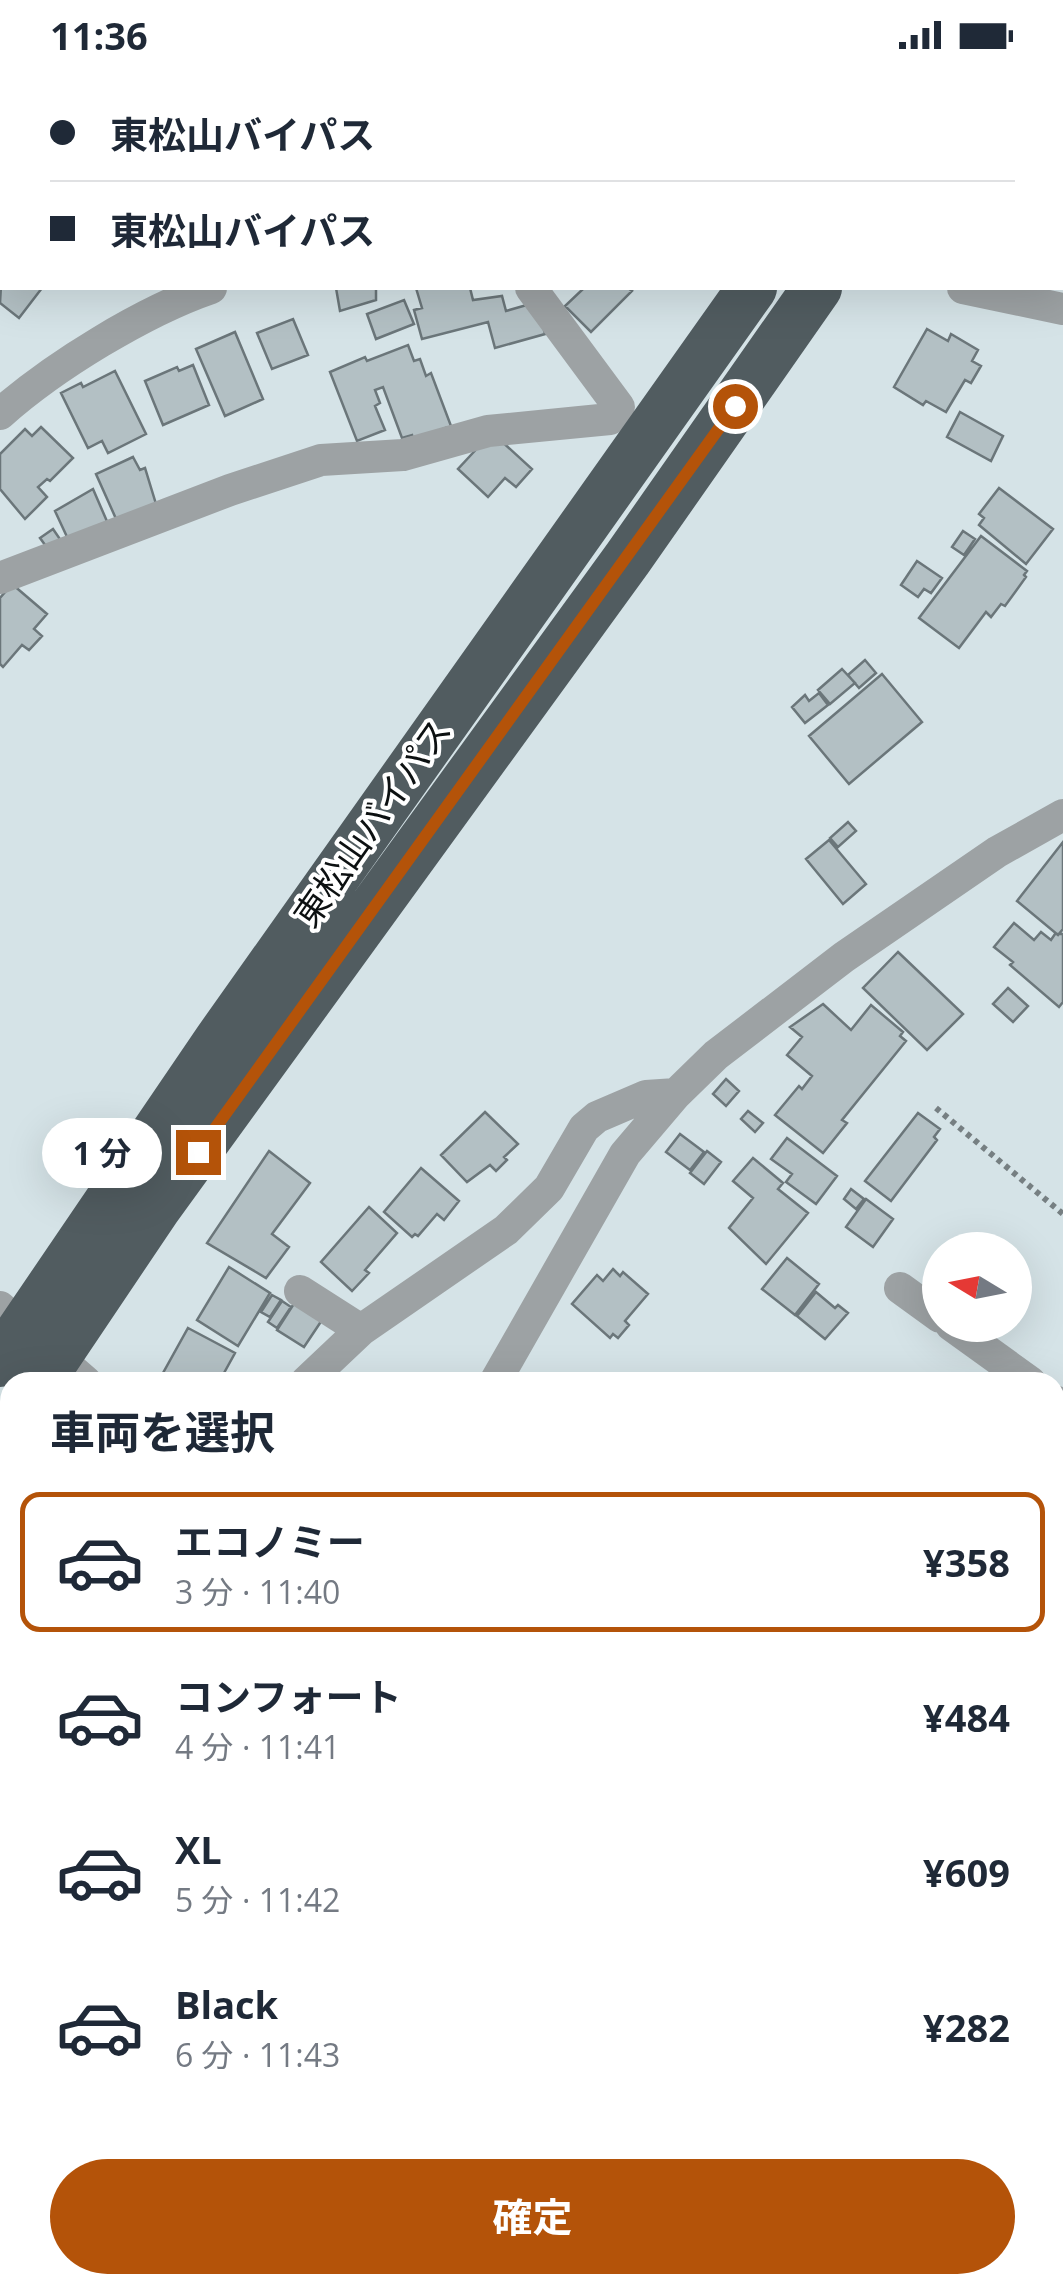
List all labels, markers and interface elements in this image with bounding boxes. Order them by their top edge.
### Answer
text: 11:36 [50,9,148,61]
text: 東松山バイパス [110,108,375,160]
text: 東松山バイパス [110,204,375,256]
route start [713,384,758,429]
street label: 東松山バイパス [282,709,461,936]
callout: 1 分 [43,1117,163,1187]
route end [176,1130,221,1175]
text: 1 分 [73,1131,131,1174]
north arrow [922,1232,1032,1342]
map controls [922,1232,1032,1342]
text: 車両を選択 [50,1401,275,1462]
text: エコノミー [175,1515,365,1567]
icon: car [55,1517,145,1607]
text: ¥358 [923,1536,1010,1588]
text: 3 分 · 11:40 [175,1570,340,1613]
text: コンフォート [175,1670,402,1722]
icon: car [55,1672,145,1762]
text: ¥484 [923,1691,1010,1743]
text: 4 分 · 11:41 [175,1725,340,1768]
text: XL [175,1823,222,1875]
icon: car [55,1827,145,1917]
text: ¥609 [923,1846,1010,1898]
text: 5 分 · 11:42 [175,1878,340,1921]
text: Black [175,1978,278,2030]
icon: car [55,1982,145,2072]
text: ¥282 [923,2001,1010,2053]
text: 6 分 · 11:43 [175,2033,340,2076]
button: 確定 [50,2159,1015,2274]

